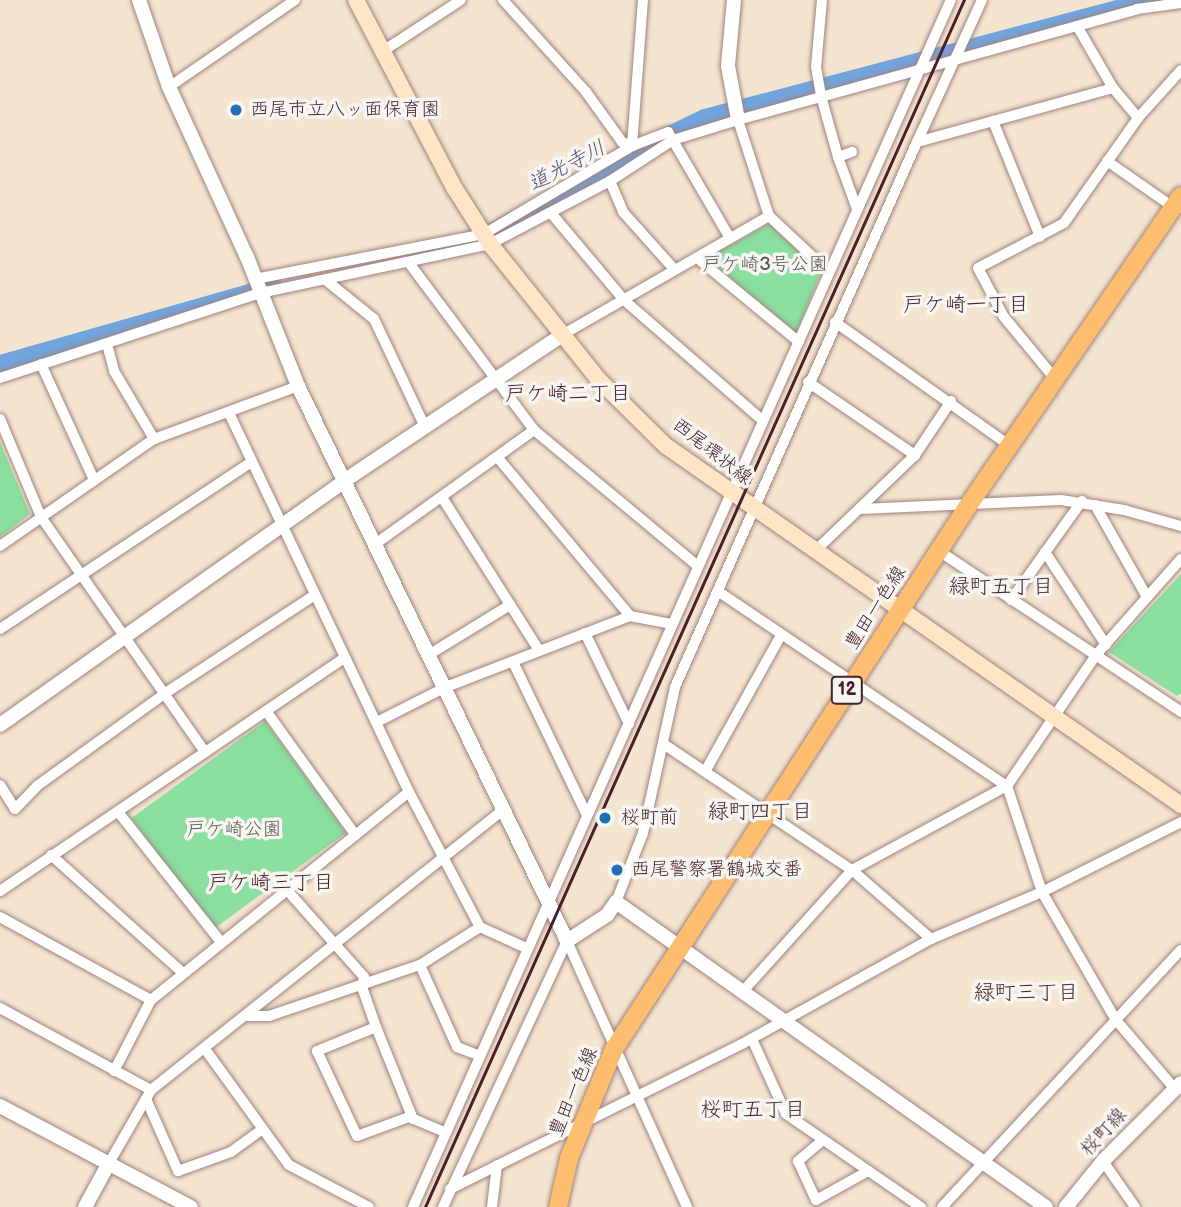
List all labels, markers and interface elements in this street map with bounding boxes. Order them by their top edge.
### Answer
place label: 西尾市立八ッ面保育園 [250,99,440,121]
marker: 西尾市立八ッ面保育園 [228,102,244,118]
water label: 道光寺川 [524,135,610,197]
park label: 戸ケ崎3号公園 [702,254,828,276]
district label: 戸ケ崎一丁目 [903,292,1029,318]
district label: 戸ケ崎二丁目 [505,381,631,407]
street label: 西尾環状線 [668,414,756,490]
street label: 豊田一色線 [841,562,911,654]
district label: 緑町五丁目 [949,574,1053,600]
road number: 12 [830,676,864,704]
district label: 緑町四丁目 [708,799,812,825]
place label: 桜町前 [621,807,678,829]
marker: 桜町前 [595,808,615,828]
park label: 戸ケ崎公園 [187,819,281,841]
place label: 西尾警察署鶴城交番 [631,859,802,881]
marker: 西尾警察署鶴城交番 [609,862,625,878]
district label: 戸ケ崎三丁目 [208,870,334,896]
district label: 緑町三丁目 [974,980,1078,1006]
street label: 豊田一色線 [545,1044,603,1140]
district label: 桜町五丁目 [701,1097,805,1123]
street label: 桜町線 [1076,1103,1132,1161]

